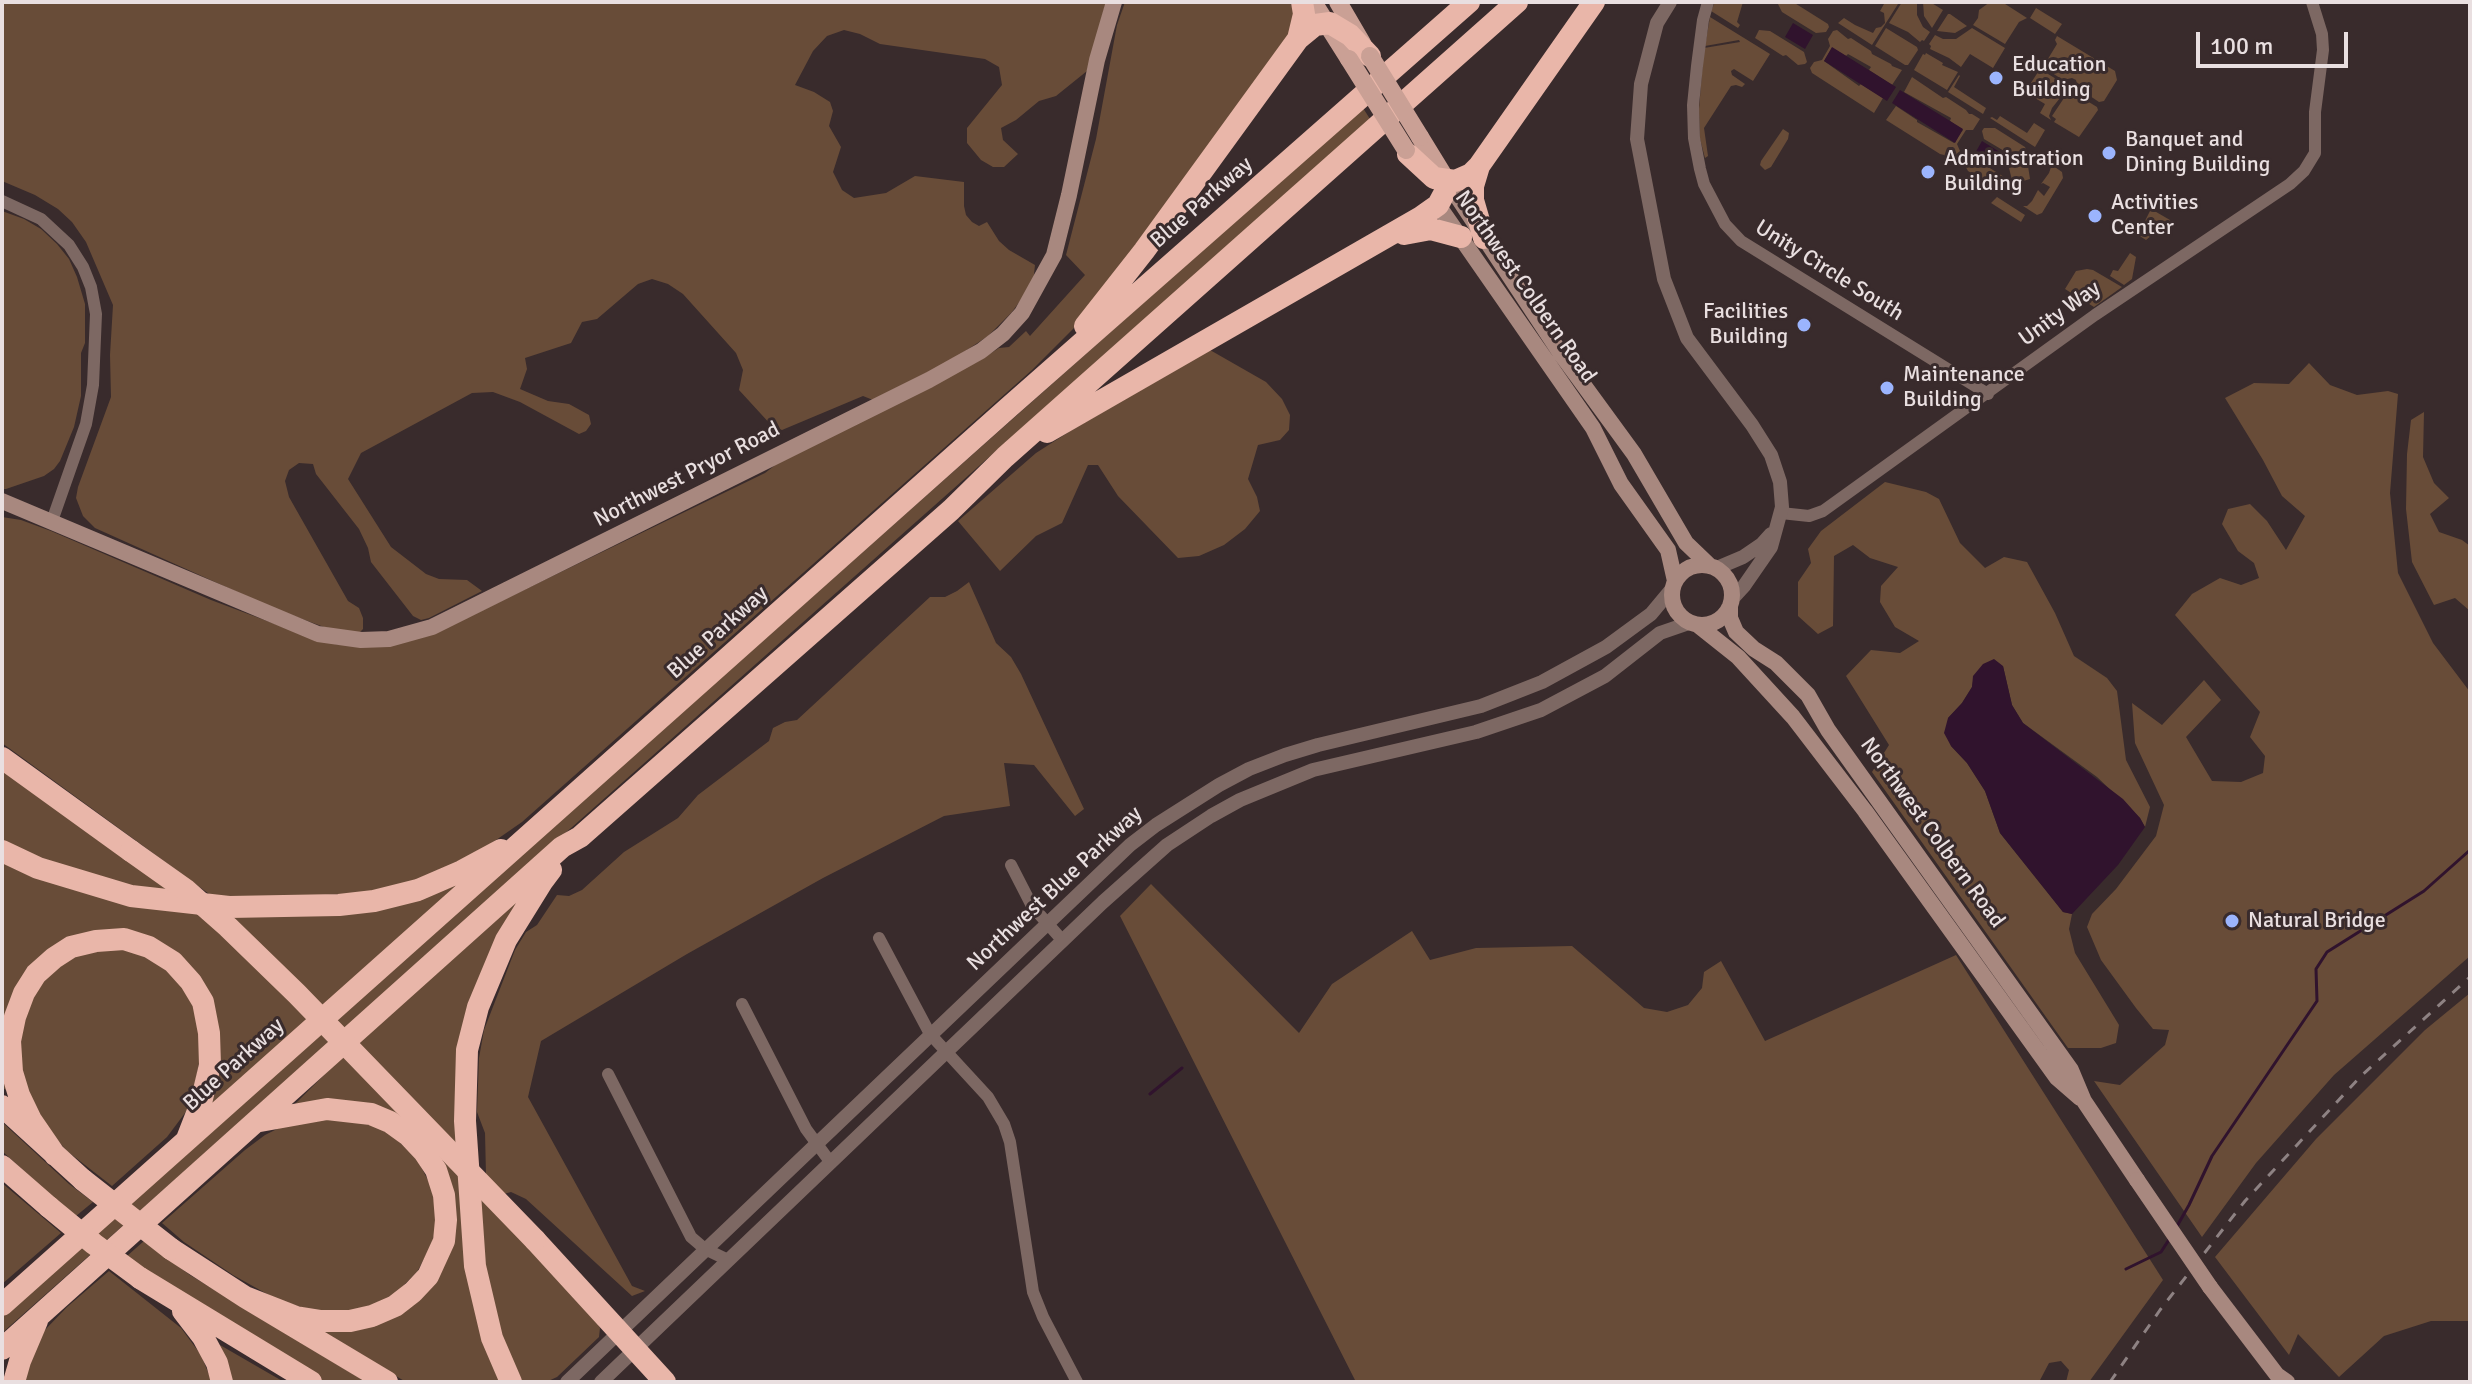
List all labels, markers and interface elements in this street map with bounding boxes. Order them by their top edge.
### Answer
scale bar [2200,16,2352,66]
text: 100 m [2210,31,2273,61]
place label: Education Building [2012,52,2106,104]
marker: Education Building [1987,69,2005,87]
place label: Banquet and Dining Building [2125,127,2270,178]
marker: Banquet and Dining Building [2100,144,2118,162]
place label: Administration Building [1944,146,2084,198]
street label: Blue Parkway [1146,152,1258,254]
marker: Administration Building [1919,163,1937,181]
street label: Northwest Colbern Road [1449,186,1601,388]
place label: Activities Center [2111,190,2198,242]
marker: Activities Center [2086,207,2104,225]
street label: Unity Circle South [1750,215,1908,327]
street label: Unity Way [2014,276,2106,352]
place label: Facilities Building [1703,299,1788,350]
marker: Facilities Building [1795,316,1813,334]
place label: Maintenance Building [1903,362,2025,414]
marker: Maintenance Building [1878,379,1896,397]
street label: Northwest Pryor Road [590,417,784,533]
street label: Blue Parkway [662,581,774,685]
street label: Northwest Colbern Road [1854,733,2010,933]
street label: Northwest Blue Parkway [962,801,1148,977]
place label: Natural Bridge [2248,908,2386,934]
marker: Natural Bridge [2223,912,2241,930]
street label: Blue Parkway [178,1013,290,1117]

